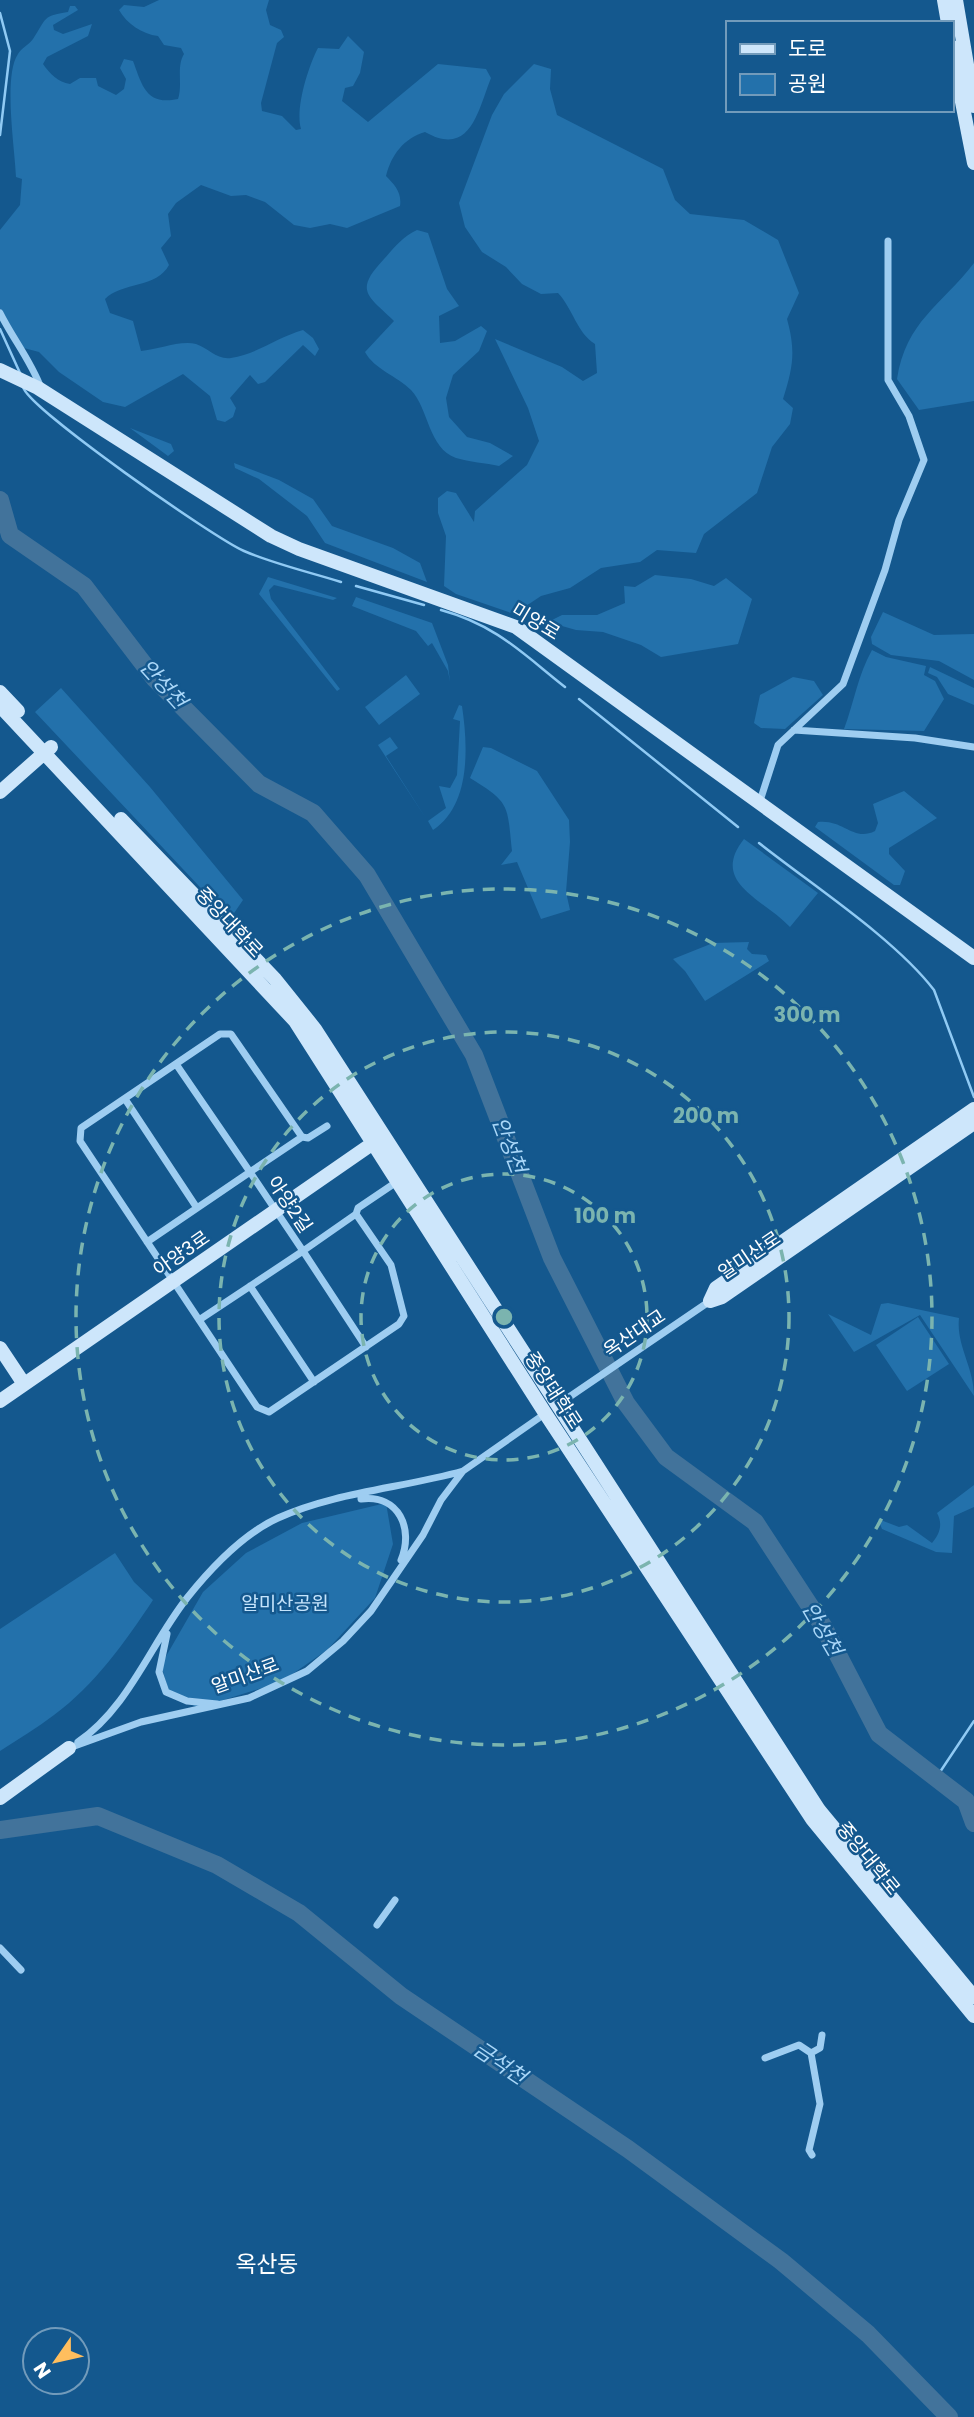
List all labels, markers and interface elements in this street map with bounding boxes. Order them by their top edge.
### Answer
legend [726,21,953,112]
text: 도로 [788,34,827,63]
text: 공원 [788,69,827,98]
street label: 미양로 [506,596,565,647]
water label: 안성천 [133,652,195,717]
street label: 중앙대학로 [190,881,269,964]
text: 300 m [774,1000,840,1029]
text: 200 m [673,1101,739,1130]
water label: 안성천 [486,1113,534,1180]
street label: 아양2길 [261,1170,318,1238]
text: 100 m [574,1201,636,1230]
street label: 아양3로 [147,1224,215,1283]
street label: 알미산로 [713,1225,786,1286]
street label: 옥산대교 [598,1303,671,1364]
centre of rings [492,1305,516,1329]
street label: 중앙대학로 [518,1346,589,1434]
park label: 알미산공원 [241,1590,329,1617]
water label: 안성천 [795,1596,851,1663]
street label: 알미산로 [208,1651,283,1700]
street label: 중앙대학로 [831,1816,907,1901]
water label: 금석천 [468,2034,535,2092]
district label: 옥산동 [235,2248,299,2280]
north arrow [21,2326,91,2396]
text: N [27,2357,58,2384]

